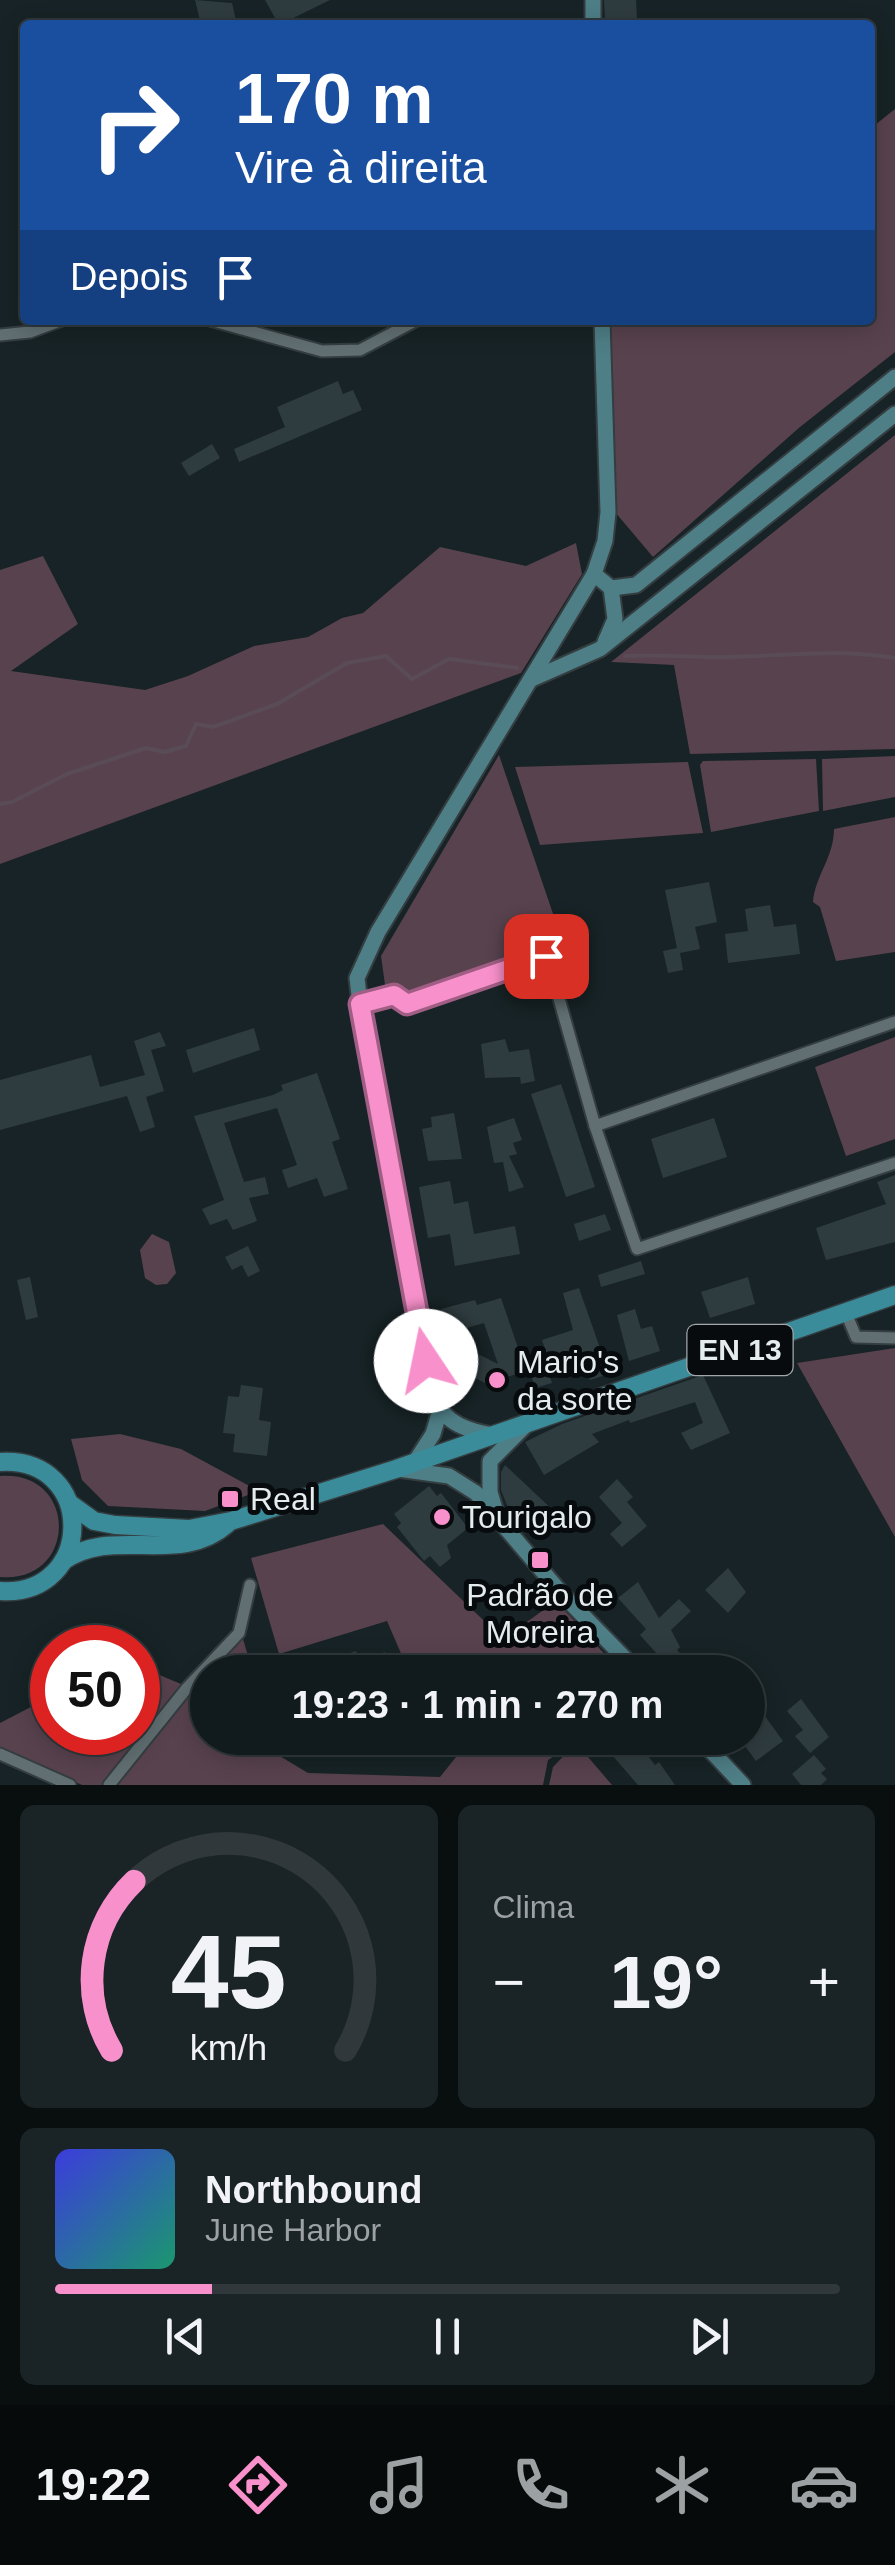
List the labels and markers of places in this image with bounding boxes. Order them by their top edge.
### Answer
pin [504,914,589,999]
place label: Mario's da sorte [517,1344,633,1417]
marker: Mario's da sorte [486,1369,508,1391]
place label: Real [250,1481,316,1517]
marker: Real [219,1488,241,1510]
place label: Tourigalo [462,1499,592,1535]
marker: Tourigalo [431,1506,453,1528]
marker: Padrão de Moreira [529,1549,551,1571]
place label: Padrão de Moreira [466,1577,614,1650]

